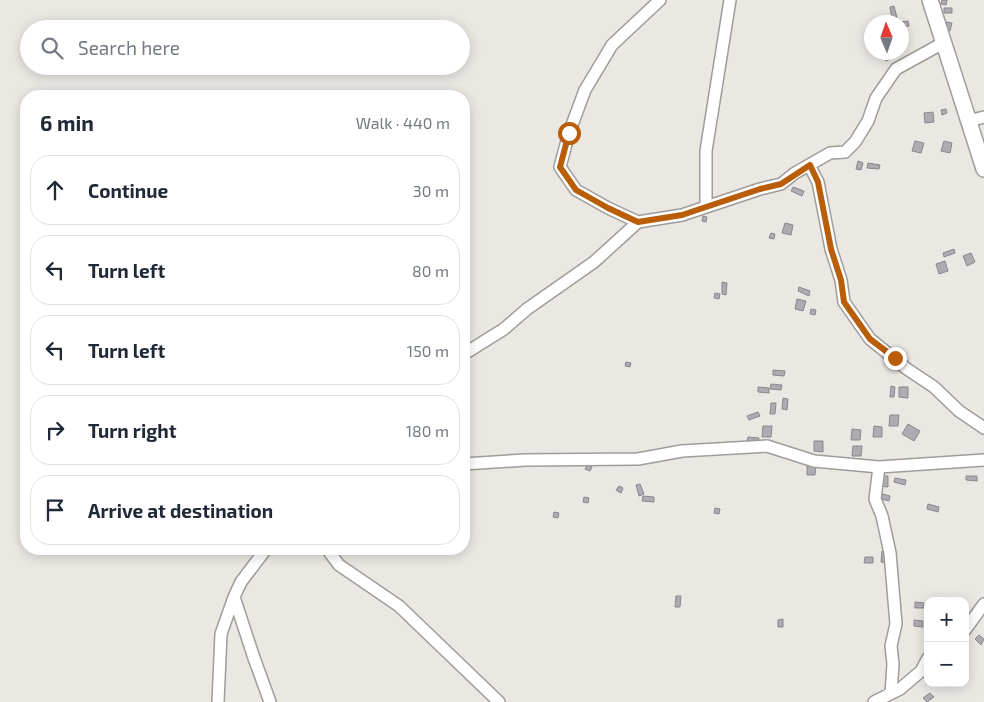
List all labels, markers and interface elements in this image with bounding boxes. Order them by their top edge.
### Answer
north arrow [864,15,909,60]
search box [20,20,470,75]
icon: search [38,34,66,62]
text: Search here [78,36,180,59]
text: 6 min [40,110,94,135]
text: Walk · 440 m [356,113,450,132]
route start [558,122,581,145]
icon: ahead [41,176,69,204]
text: Continue [88,179,168,202]
text: 30 m [413,181,449,200]
icon: left [41,256,69,284]
text: Turn left [88,259,165,282]
text: 80 m [412,261,449,280]
icon: left [41,336,69,364]
text: Turn left [88,339,165,362]
text: 150 m [407,341,449,360]
route end [884,347,907,370]
icon: right [41,416,69,444]
text: Turn right [88,419,176,442]
text: 180 m [406,421,449,440]
icon: arrive [41,496,69,524]
text: Arrive at destination [88,499,273,522]
map controls [924,597,969,687]
button: + [924,597,969,642]
button: − [924,642,969,687]

